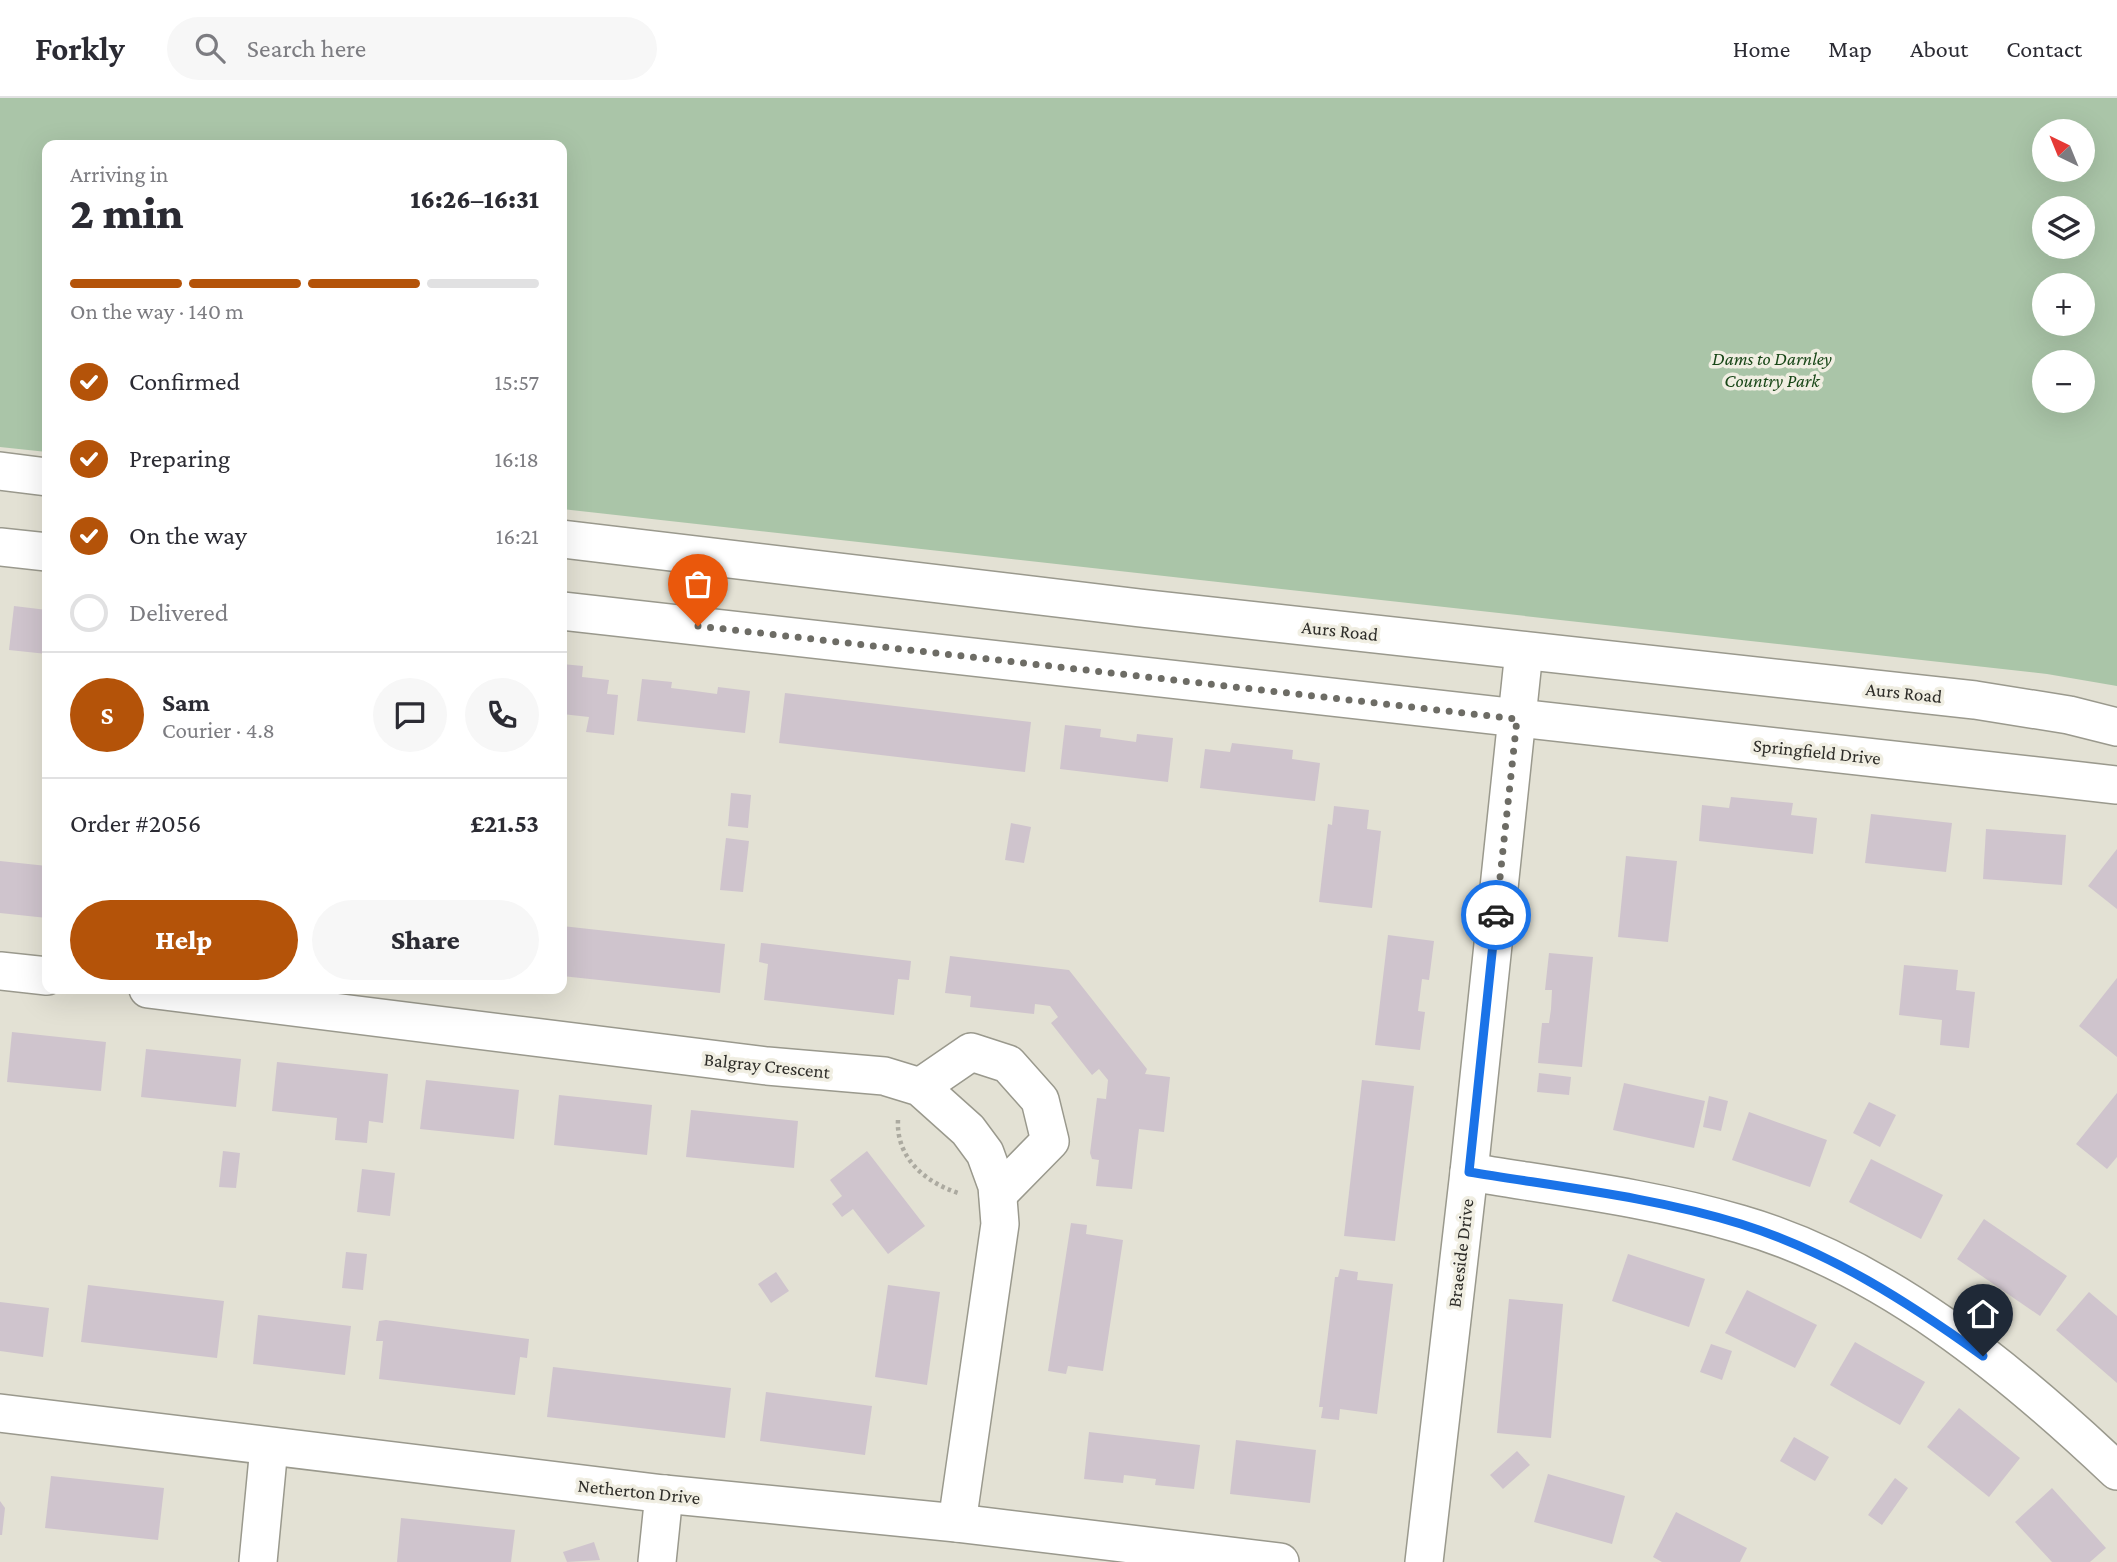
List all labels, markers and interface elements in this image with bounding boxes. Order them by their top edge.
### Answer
search box [167,17,657,80]
icon: search [191,29,229,67]
text: Forkly [35,30,125,67]
text: Search here [247,34,366,63]
text: Home [1733,35,1790,62]
text: Map [1828,35,1872,62]
text: About [1910,35,1968,62]
text: Contact [2006,35,2082,62]
north arrow [2032,119,2095,182]
map controls [2032,119,2095,413]
text: Arriving in [70,161,168,187]
text: 16:26–16:31 [410,185,539,214]
text: 2 min [70,187,184,238]
button: layers [2032,196,2095,259]
button: + [2032,273,2095,336]
text: On the way · 140 m [70,298,244,324]
park label: Dams to Darnley Country Park [1712,348,1832,391]
button: − [2032,350,2095,413]
icon: check [70,363,108,401]
text: Confirmed [129,367,240,396]
text: 15:57 [494,369,539,395]
icon: check [70,440,108,478]
text: Preparing [129,444,230,473]
text: 16:18 [494,446,539,472]
icon: check [70,517,108,555]
text: On the way [129,521,247,550]
text: 16:21 [496,523,539,549]
pin [668,554,728,626]
icon: bag [679,565,717,603]
text: Delivered [129,598,228,627]
street label: Aurs Road [1301,616,1379,645]
button: chat [373,678,447,752]
button: phone [465,678,539,752]
street label: Aurs Road [1865,678,1943,707]
text: Sam [162,688,210,717]
text: S [101,701,114,730]
text: Courier · 4.8 [162,717,275,743]
street label: Springfield Drive [1752,734,1882,769]
text: Order #2056 [70,809,201,838]
text: £21.53 [470,809,539,838]
courier [1461,880,1531,950]
icon: car [1477,896,1515,934]
button: Help [70,900,298,980]
button: Share [312,900,539,980]
street label: Balgray Crescent [703,1048,832,1083]
street label: Braeside Drive [1443,1197,1478,1309]
pin [1953,1284,2013,1356]
icon: home [1964,1295,2002,1333]
street label: Netherton Drive [577,1475,701,1508]

